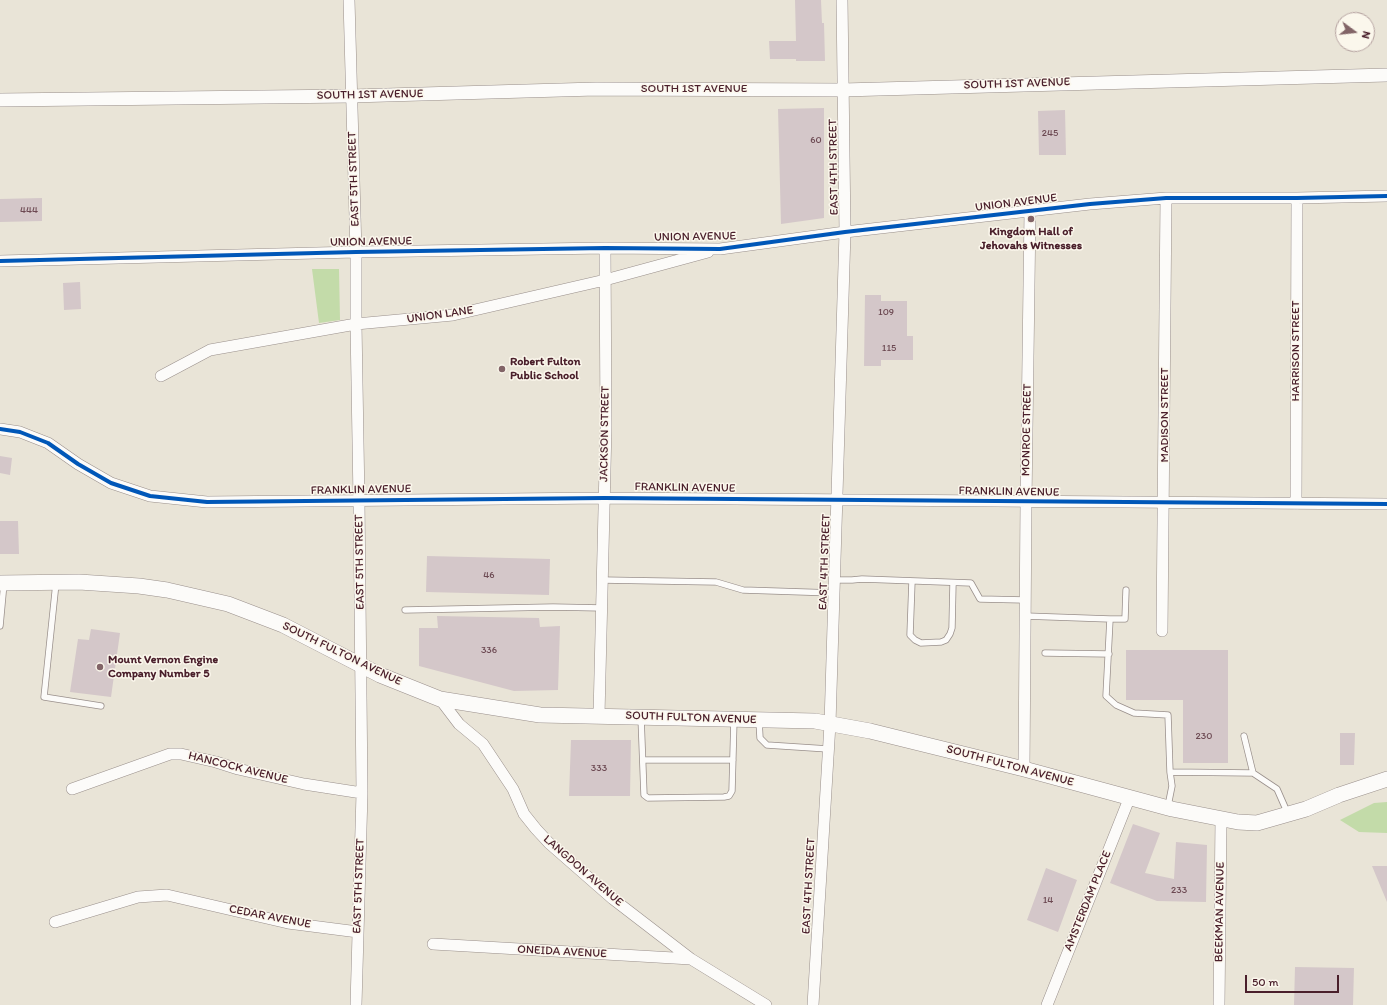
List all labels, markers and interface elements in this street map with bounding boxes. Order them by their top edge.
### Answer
north arrow [1335,12,1375,52]
text: N [1359,30,1373,40]
street label: SOUTH 1ST AVENUE [963,75,1071,93]
street label: SOUTH 1ST AVENUE [641,82,747,96]
street label: SOUTH 1ST AVENUE [317,87,423,103]
street label: EAST 4TH STREET [826,119,842,215]
house number: 245 [1042,127,1058,139]
street label: EAST 5TH STREET [345,131,363,227]
house number: 60 [810,134,822,146]
street label: UNION AVENUE [974,191,1058,215]
house number: 444 [20,204,38,216]
marker: Kingdom Hall of Jehovahs Witnesses [1026,214,1036,224]
place label: Kingdom Hall of Jehovahs Witnesses [980,225,1082,253]
street label: UNION AVENUE [654,229,736,245]
street label: UNION AVENUE [330,234,412,250]
street label: HARRISON STREET [1289,300,1303,402]
street label: UNION LANE [406,303,474,327]
house number: 109 [878,306,894,318]
house number: 115 [882,342,896,354]
place label: Robert Fulton Public School [510,355,580,383]
marker: Robert Fulton Public School [497,364,507,374]
street label: MADISON STREET [1158,368,1172,462]
street label: MONROE STREET [1019,384,1035,476]
street label: JACKSON STREET [597,386,613,482]
street label: FRANKLIN AVENUE [635,480,735,496]
street label: FRANKLIN AVENUE [311,482,411,498]
street label: FRANKLIN AVENUE [959,484,1059,500]
street label: EAST 5TH STREET [352,514,368,610]
street label: EAST 4TH STREET [816,514,834,610]
house number: 46 [483,569,495,581]
street label: SOUTH FULTON AVENUE [280,619,404,689]
house number: 336 [481,644,497,656]
place label: Mount Vernon Engine Company Number 5 [108,653,218,681]
marker: Mount Vernon Engine Company Number 5 [95,662,105,672]
street label: SOUTH FULTON AVENUE [625,709,757,727]
house number: 230 [1196,730,1212,742]
street label: SOUTH FULTON AVENUE [945,742,1075,790]
street label: HANCOCK AVENUE [187,749,289,787]
house number: 333 [591,762,607,774]
street label: LANGDON AVENUE [540,832,626,910]
street label: EAST 5TH STREET [350,838,368,934]
street label: EAST 4TH STREET [799,838,819,934]
street label: AMSTERDAM PLACE [1061,849,1115,953]
street label: BEEKMAN AVENUE [1212,862,1228,962]
house number: 233 [1171,884,1187,896]
house number: 14 [1043,894,1053,906]
street label: CEDAR AVENUE [228,902,312,932]
street label: ONEIDA AVENUE [517,942,607,962]
scale bar [1247,967,1341,993]
text: 50 m [1252,975,1278,989]

